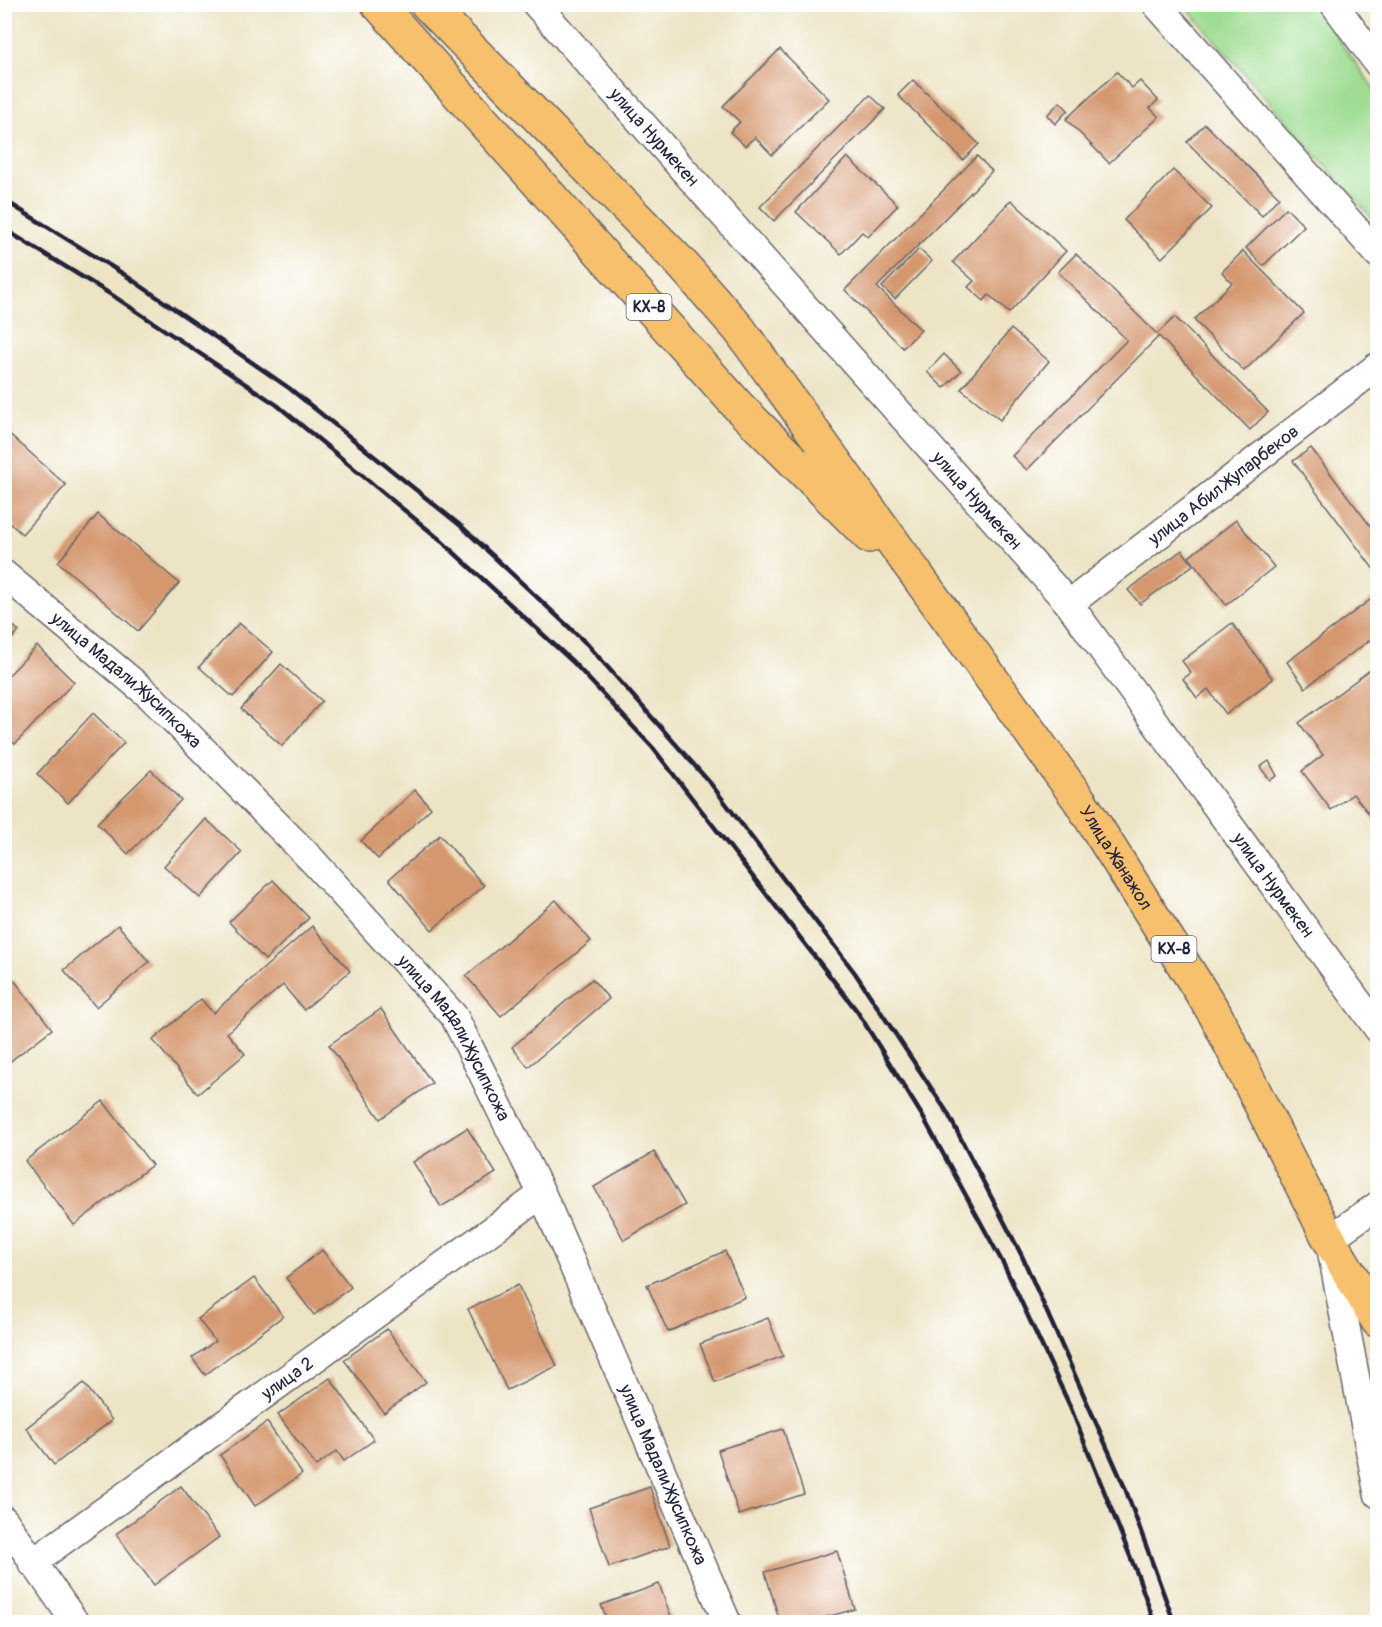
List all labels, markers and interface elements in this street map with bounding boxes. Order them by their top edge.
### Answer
street label: улица Нурмекен [604,82,704,191]
road number: КХ-8 [626,294,672,320]
street label: улица Абил Жупарбеков [1143,420,1303,551]
street label: улица Нурмекен [926,446,1027,555]
street label: улица Мадали Жусипкожа [46,606,207,753]
street label: Улица Жанажол [1074,801,1158,914]
street label: улица Нурмекен [1227,827,1319,942]
road number: КХ-8 [1152,936,1196,962]
street label: улица Мадали Жусипкожа [392,949,515,1125]
street label: улица 2 [256,1352,318,1405]
street label: улица Мадали Жусипкожа [614,1380,712,1568]

